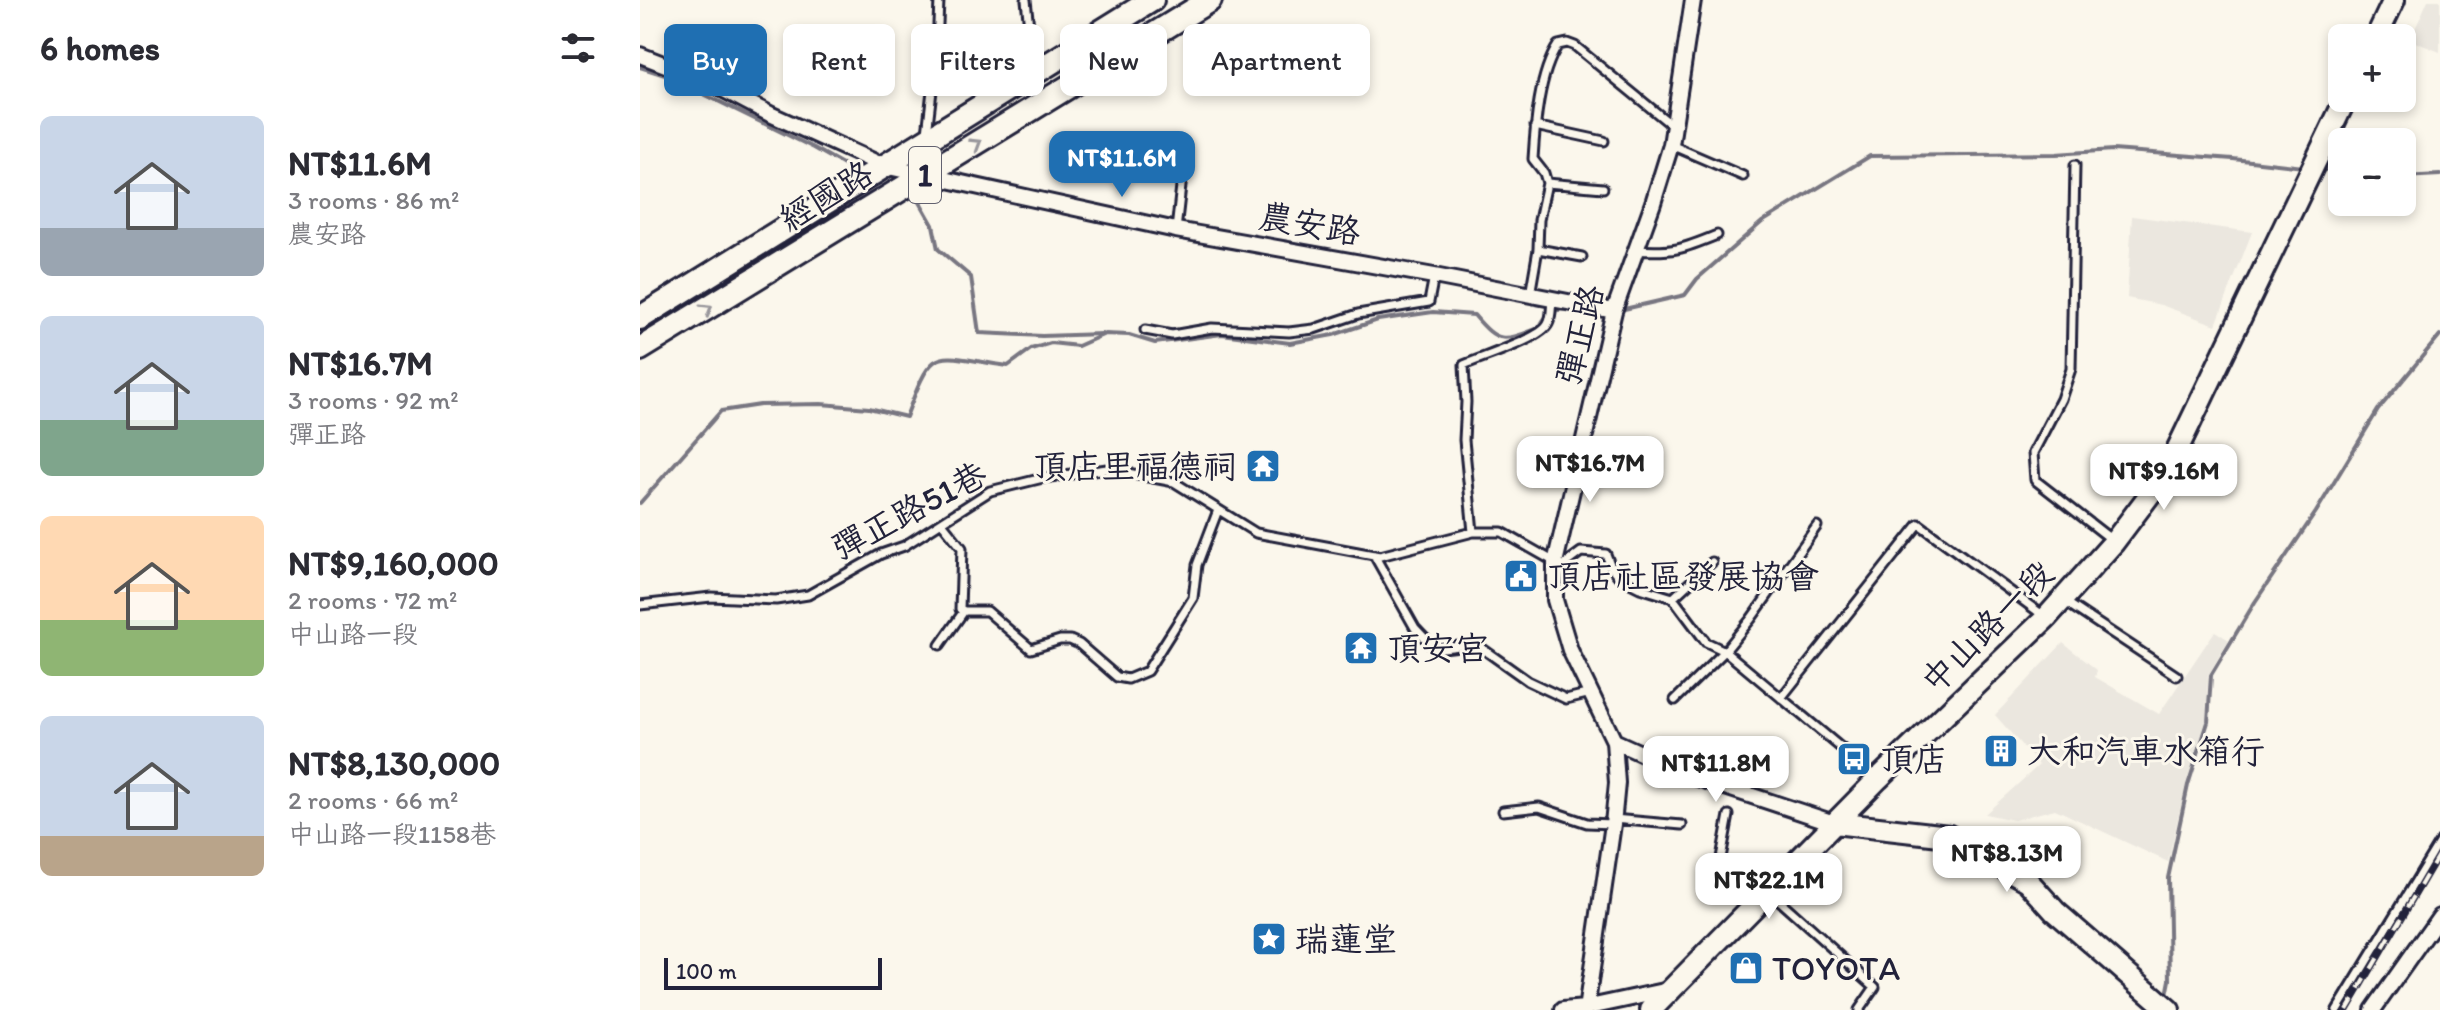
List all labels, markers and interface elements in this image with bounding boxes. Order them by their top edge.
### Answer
chip: Buy [664,24,767,96]
chip: Rent [783,24,895,96]
chip: Filters [911,24,1044,96]
chip: New [1060,24,1167,96]
chip: Apartment [1183,24,1370,96]
map controls [2328,24,2416,216]
button: + [2328,24,2416,112]
icon: filters [556,26,600,70]
text: 6 homes [40,28,160,69]
button: − [2328,128,2416,216]
pin: NT$11.6M [1039,131,1205,199]
one-way arrow [967,138,982,154]
text: NT$11.6M [1067,141,1177,173]
text: NT$11.6M [288,143,432,184]
road number: 1 [909,147,941,203]
icon: home [104,148,200,244]
street label: 經國路 [772,152,880,240]
text: 3 rooms · 86 m² [288,184,459,216]
street label: 農安路 [1256,195,1364,253]
text: 農安路 [288,218,366,250]
street label: 彈正路 [1548,281,1612,389]
one-way arrow [698,303,713,318]
text: NT$16.7M [288,343,433,384]
icon: home [104,348,200,444]
text: 3 rooms · 92 m² [288,384,459,416]
text: 彈正路 [288,418,366,450]
pin: NT$16.7M [1507,436,1673,504]
pin: NT$9.16M [2081,444,2247,512]
place label: 頂店里福德祠 [1033,446,1237,487]
text: NT$16.7M [1535,446,1645,478]
temple icon: 頂店里福德祠 [1244,447,1282,485]
street label: 彈正路51巷 [824,453,994,569]
text: NT$9.16M [2108,454,2220,486]
text: NT$9,160,000 [288,543,499,584]
icon: home [104,548,200,644]
street label: 中山路一段 [1912,552,2062,702]
place label: 頂店社區發展協會 [1547,556,1819,597]
public building icon: 頂店社區發展協會 [1502,557,1540,595]
text: 2 rooms · 72 m² [288,584,457,616]
text: 中山路一段 [288,618,418,650]
place label: 頂安宮 [1387,628,1489,669]
temple icon: 頂安宮 [1342,629,1380,667]
place label: 大和汽車水箱行 [2027,731,2265,772]
building icon: 大和汽車水箱行 [1982,732,2020,770]
pin: NT$11.8M [1633,736,1799,804]
place label: 頂店 [1880,739,1948,780]
bus stop icon: 頂店 [1835,740,1873,778]
text: NT$8,130,000 [288,743,500,784]
text: NT$11.8M [1661,746,1771,778]
icon: home [104,748,200,844]
text: 2 rooms · 66 m² [288,784,458,816]
text: 中山路一段1158巷 [288,818,496,850]
pin: NT$8.13M [1924,826,2090,894]
text: NT$8.13M [1951,836,2063,868]
pin: NT$22.1M [1686,853,1852,921]
text: NT$22.1M [1713,863,1825,895]
place label: 瑞蓮堂 [1295,919,1397,960]
place icon: 瑞蓮堂 [1250,920,1288,958]
place label: TOYOTA [1772,948,1900,989]
shop icon: TOYOTA [1727,949,1765,987]
scale bar [664,954,882,990]
text: 100 m [676,958,737,985]

